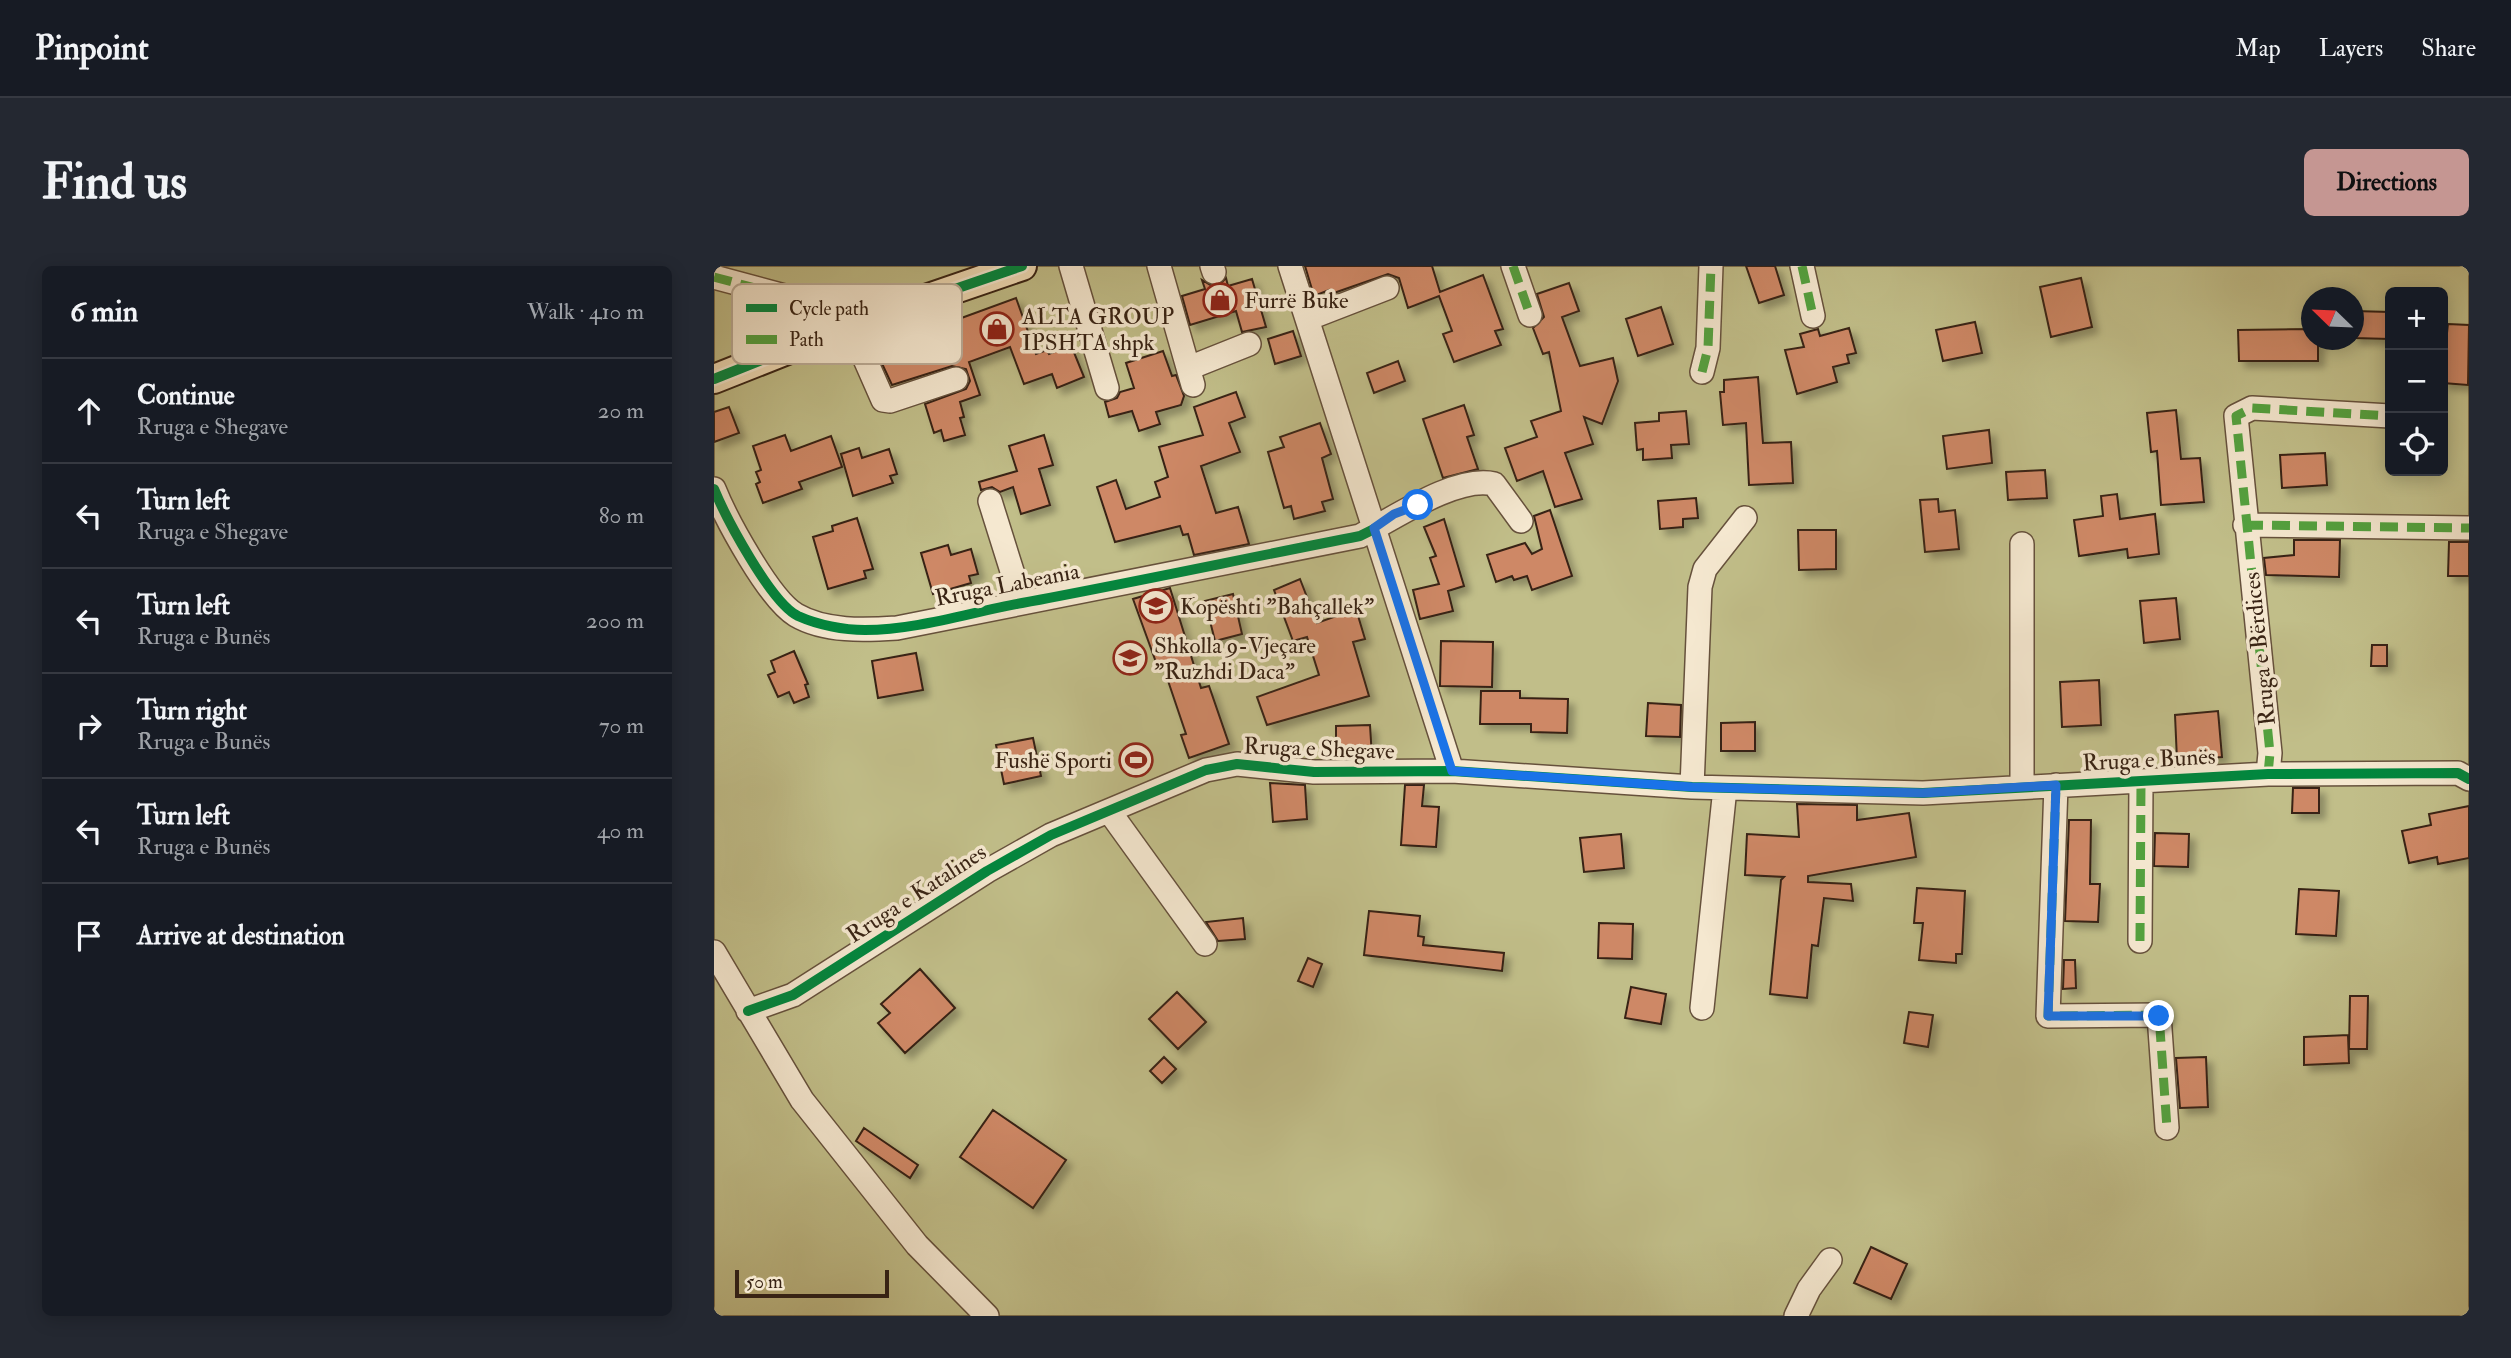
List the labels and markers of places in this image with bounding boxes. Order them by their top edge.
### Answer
shop icon: Furrë Buke [1201,281,1239,319]
place label: Furrë Buke [1244,286,1349,315]
place label: ALTA GROUP IPSHTA shpk [1021,302,1174,358]
shop icon: ALTA GROUP IPSHTA shpk [978,310,1016,348]
school or university icon: Kopështi "Bahçallek" [1137,587,1175,625]
place label: Kopështi "Bahçallek" [1180,592,1374,622]
place label: Shkolla 9-Vjeçare "Ruzhdi Daca" [1154,631,1316,686]
school or university icon: Shkolla 9-Vjeçare "Ruzhdi Daca" [1111,639,1149,677]
sports icon: Fushë Sporti [1117,741,1155,779]
place label: Fushë Sporti [994,746,1112,776]

